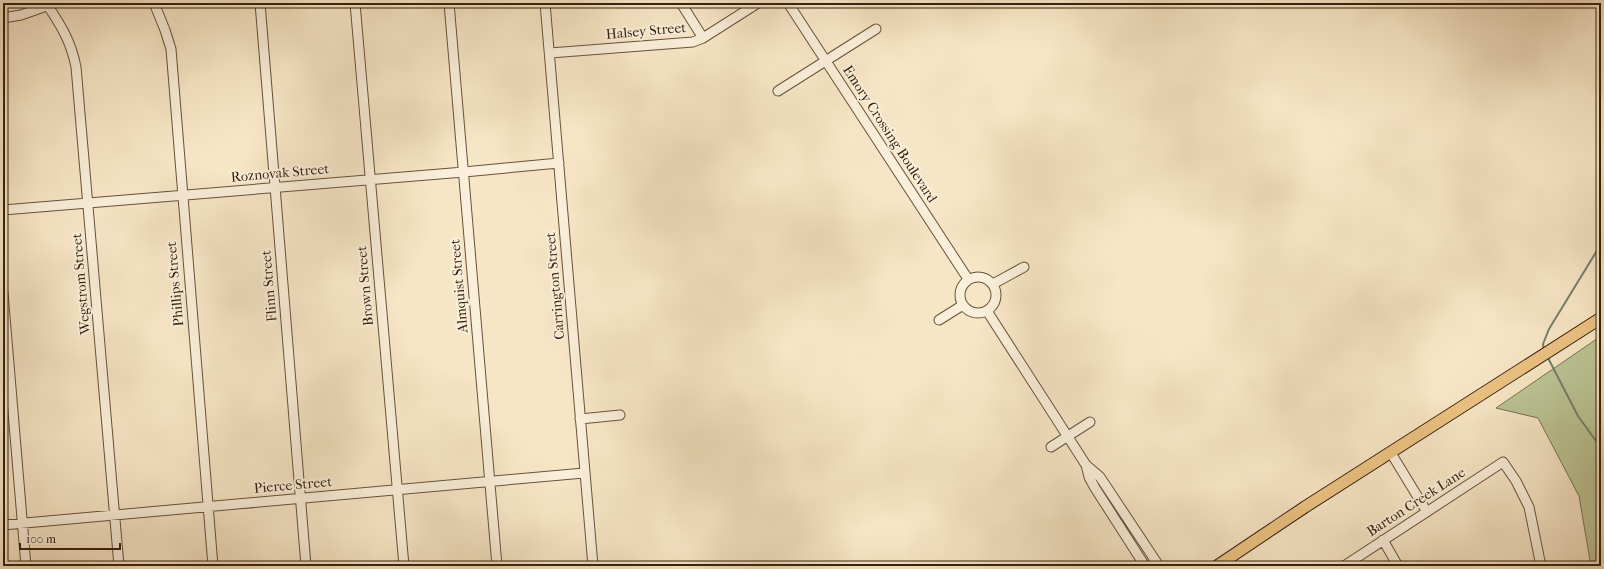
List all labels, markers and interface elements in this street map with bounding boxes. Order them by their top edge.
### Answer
street label: Halsey Street [605,19,687,43]
street label: Emory Crossing Boulevard [839,62,941,206]
street label: Roznovak Street [230,160,330,186]
street label: Carrington Street [542,232,568,340]
street label: Wegstrom Street [68,233,94,336]
street label: Almquist Street [446,238,472,335]
street label: Phillips Street [163,241,187,327]
street label: Brown Street [353,245,377,327]
street label: Flinn Street [257,249,281,323]
street label: Barton Creek Lane [1364,464,1468,540]
street label: Pierce Street [253,473,333,497]
scale bar [20,525,120,551]
text: 100 m [26,532,56,546]

